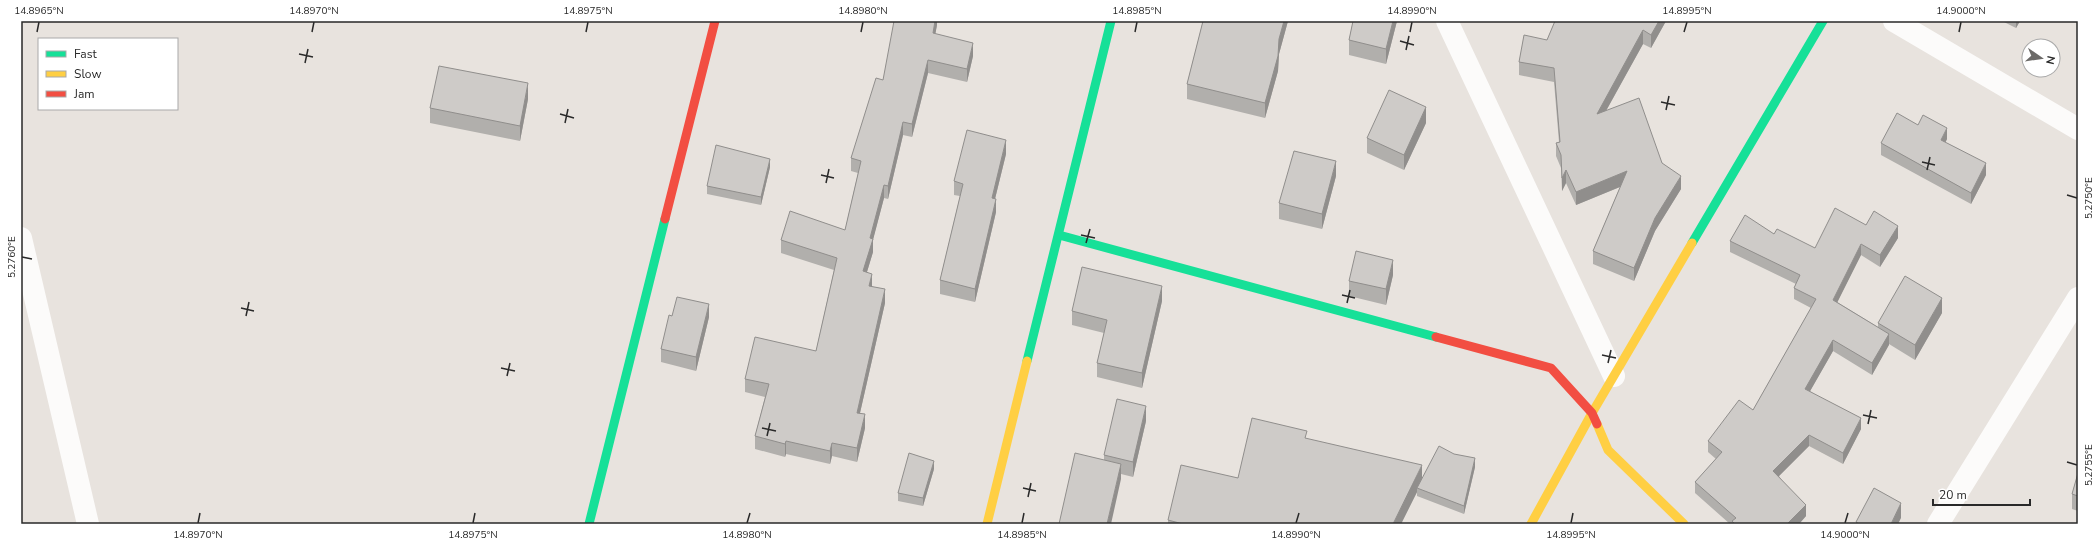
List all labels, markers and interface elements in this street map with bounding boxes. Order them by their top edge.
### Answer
text: 14.8965°N [14,4,64,18]
text: 14.8970°N [289,4,339,18]
text: 14.8975°N [563,4,613,18]
text: 14.8980°N [838,4,888,18]
text: 14.8985°N [1112,4,1162,18]
text: 14.8990°N [1387,4,1437,18]
text: 14.8995°N [1662,4,1712,18]
text: 14.9000°N [1936,4,1986,18]
legend [38,38,178,110]
north arrow [2021,38,2061,78]
text: Fast [74,46,97,62]
text: N [2042,54,2058,66]
text: Slow [74,66,102,82]
text: Jam [73,86,95,102]
text: 5.2750°E [2082,177,2096,219]
text: 5.2760°E [5,236,19,278]
text: 5.2755°E [2082,444,2096,486]
scale bar [1933,481,2030,507]
text: 20 m [1939,487,1967,503]
text: 14.8970°N [173,528,223,542]
text: 14.8975°N [448,528,498,542]
text: 14.8980°N [722,528,772,542]
text: 14.8985°N [997,528,1047,542]
text: 14.8990°N [1271,528,1321,542]
text: 14.8995°N [1546,528,1596,542]
text: 14.9000°N [1820,528,1870,542]

